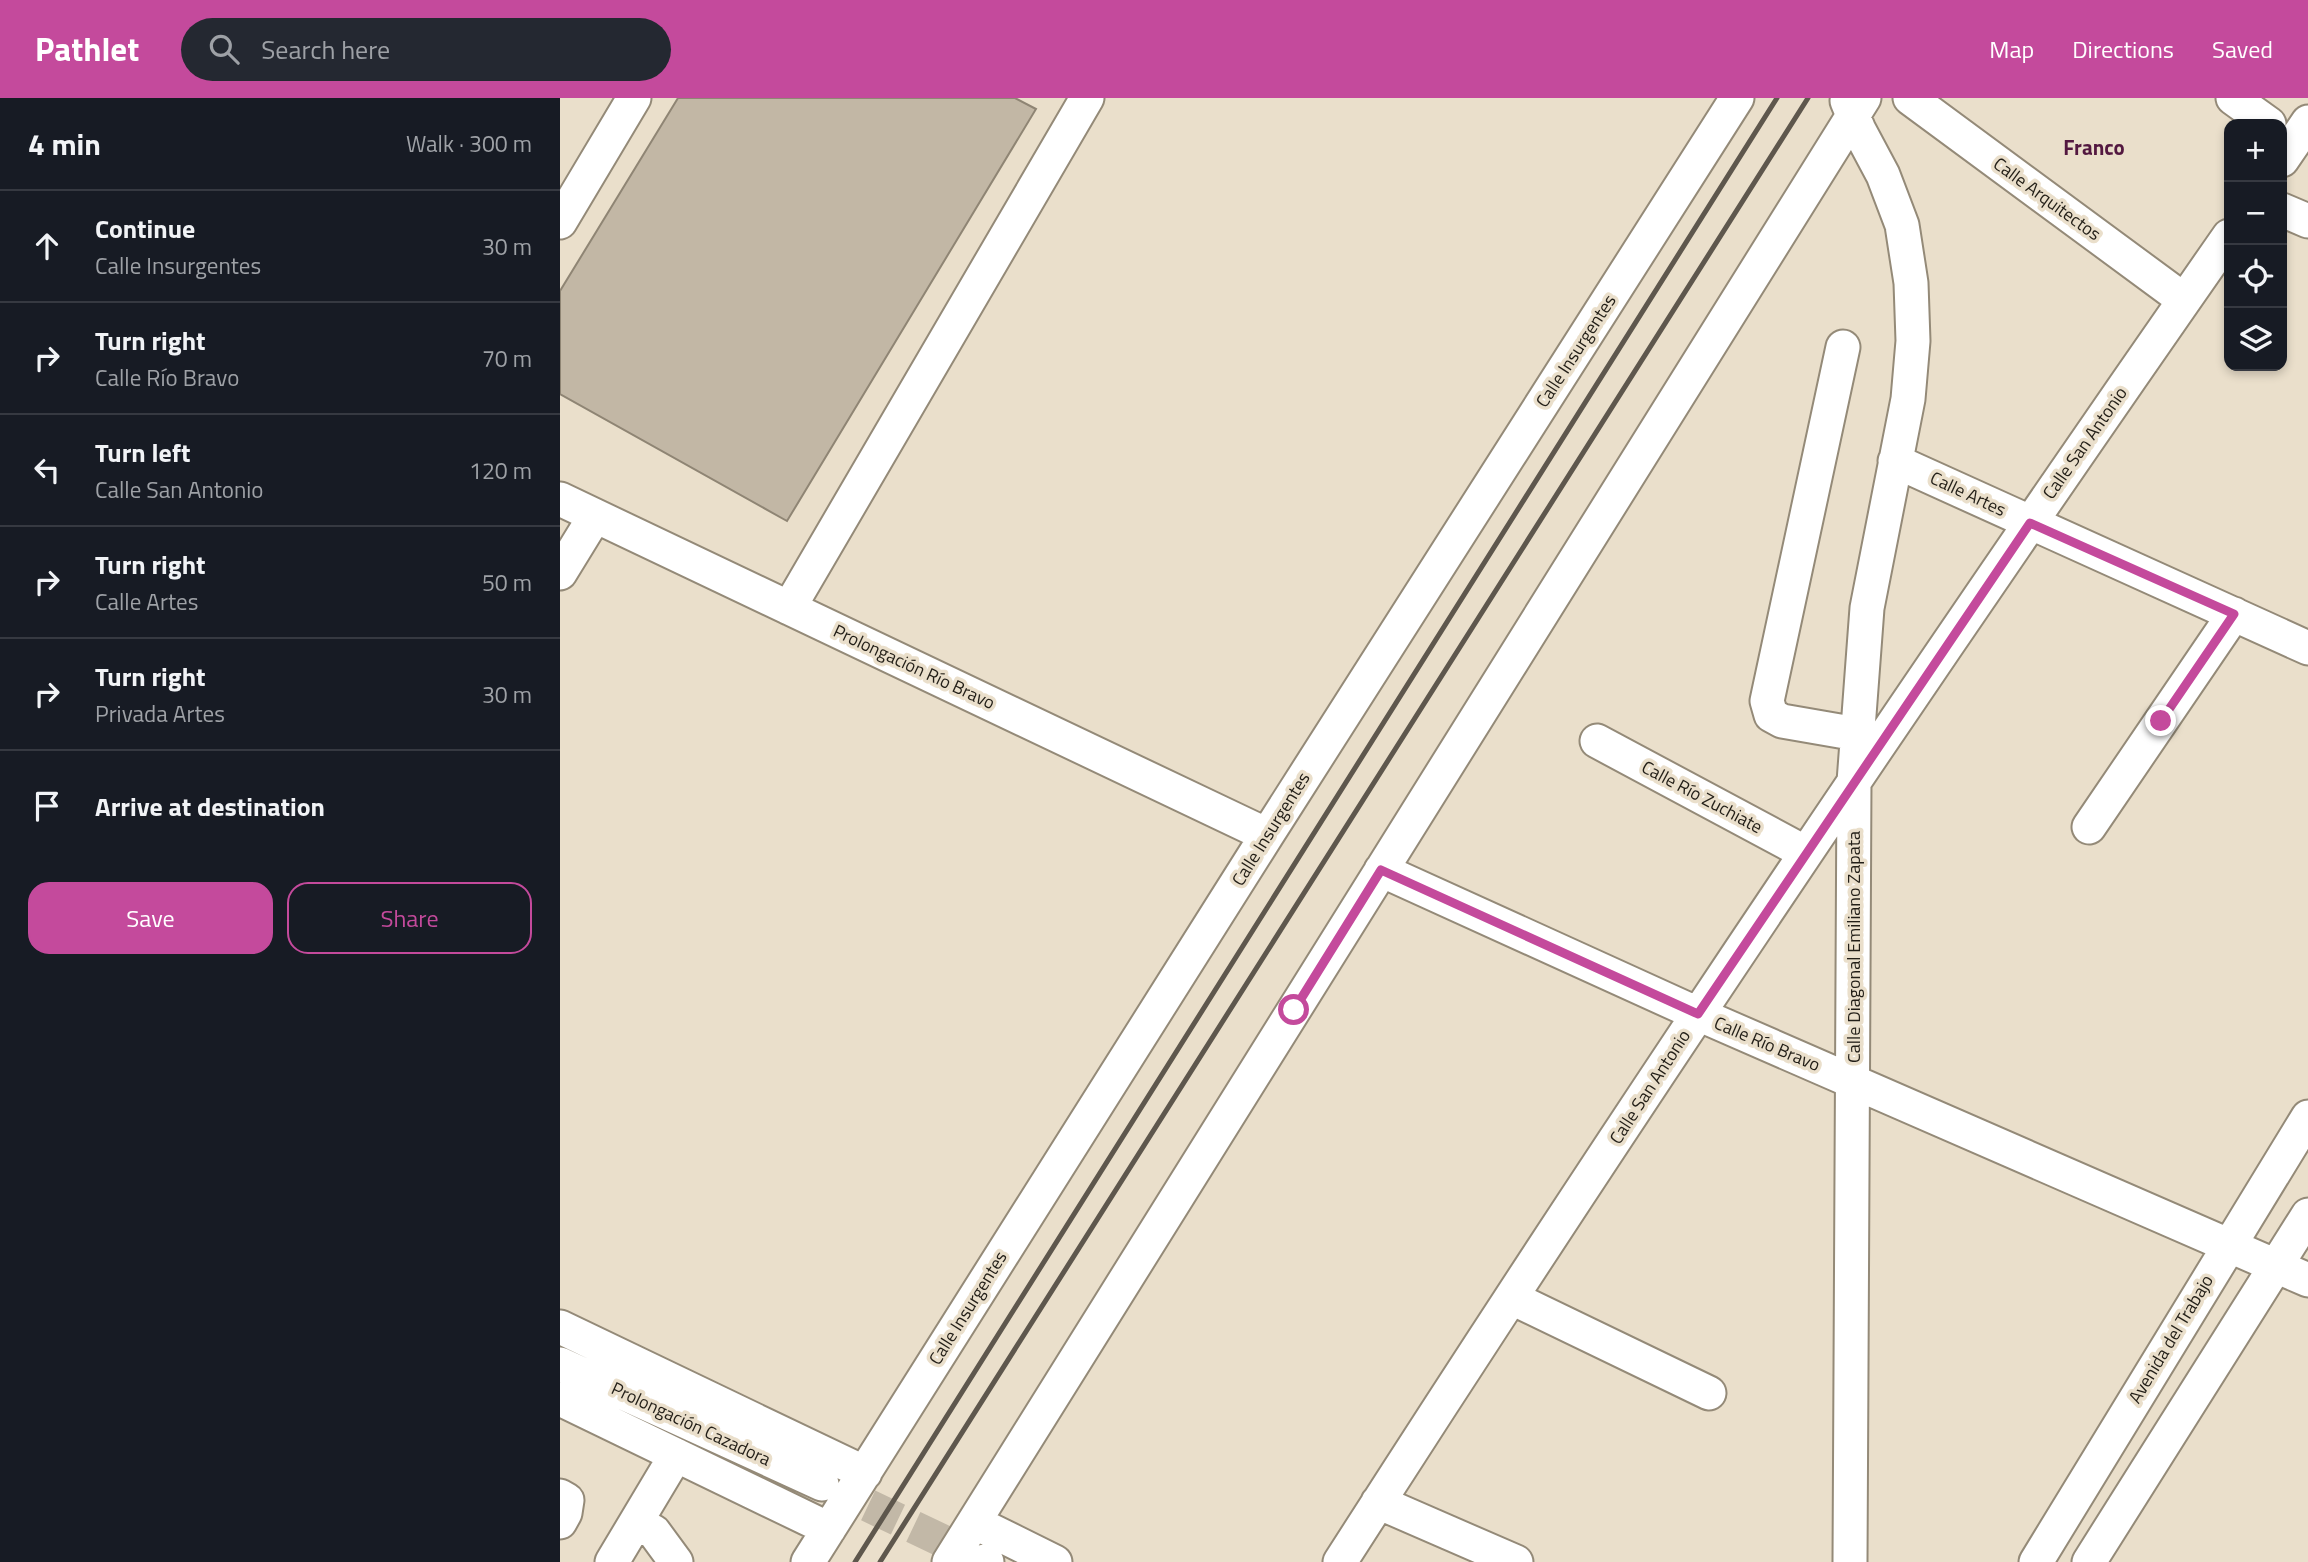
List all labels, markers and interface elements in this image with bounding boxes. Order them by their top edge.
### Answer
search box [181,18,671,81]
text: Pathlet [35,24,139,74]
icon: search [205,30,243,68]
text: Search here [261,30,390,69]
text: Map [1989,31,2034,67]
text: Directions [2072,31,2174,67]
text: Saved [2212,31,2273,67]
map controls [2224,119,2287,371]
button: + [2224,119,2287,182]
text: 4 min [28,121,101,167]
text: Walk · 300 m [406,126,532,161]
district label: Franco [2063,131,2125,163]
street label: Calle Arquitectos [1988,150,2107,247]
button: − [2224,182,2287,245]
text: Continue [95,209,195,248]
icon: ahead [28,227,66,265]
text: 30 m [482,229,532,264]
button: locate [2224,245,2287,308]
text: Calle Insurgentes [95,248,261,283]
street label: Calle Insurgentes [1529,289,1622,413]
button: layers [2224,308,2287,371]
text: Turn right [95,321,206,360]
icon: right [28,339,66,377]
text: 70 m [482,341,532,376]
text: Calle Río Bravo [95,360,239,395]
street label: Calle San Antonio [2036,381,2133,504]
text: Turn left [95,433,190,472]
icon: left [28,451,66,489]
text: 120 m [469,453,532,488]
street label: Calle Artes [1926,464,2011,523]
text: Calle San Antonio [95,472,263,507]
text: Turn right [95,545,206,584]
icon: right [28,563,66,601]
text: 50 m [482,565,532,600]
text: Calle Artes [95,584,198,619]
street label: Prolongación Río Bravo [829,617,999,716]
text: Turn right [95,657,206,696]
icon: right [28,675,66,713]
text: 30 m [482,677,532,712]
text: Privada Artes [95,696,225,731]
route end [2145,705,2176,736]
street label: Calle Río Zuchiate [1637,753,1768,840]
street label: Calle Insurgentes [1225,766,1316,891]
icon: arrive [28,787,66,825]
text: Arrive at destination [95,787,325,826]
street label: Calle Diagonal Emiliano Zapata [1840,831,1867,1063]
button: Save [28,882,273,954]
button: Share [287,882,532,954]
route start [1278,994,1309,1025]
street label: Calle Río Bravo [1710,1009,1824,1078]
street label: Calle San Antonio [1602,1024,1697,1149]
street label: Calle Insurgentes [922,1245,1013,1370]
street label: Avenida del Trabajo [2121,1269,2220,1408]
street label: Prolongación Cazadora [607,1375,775,1472]

